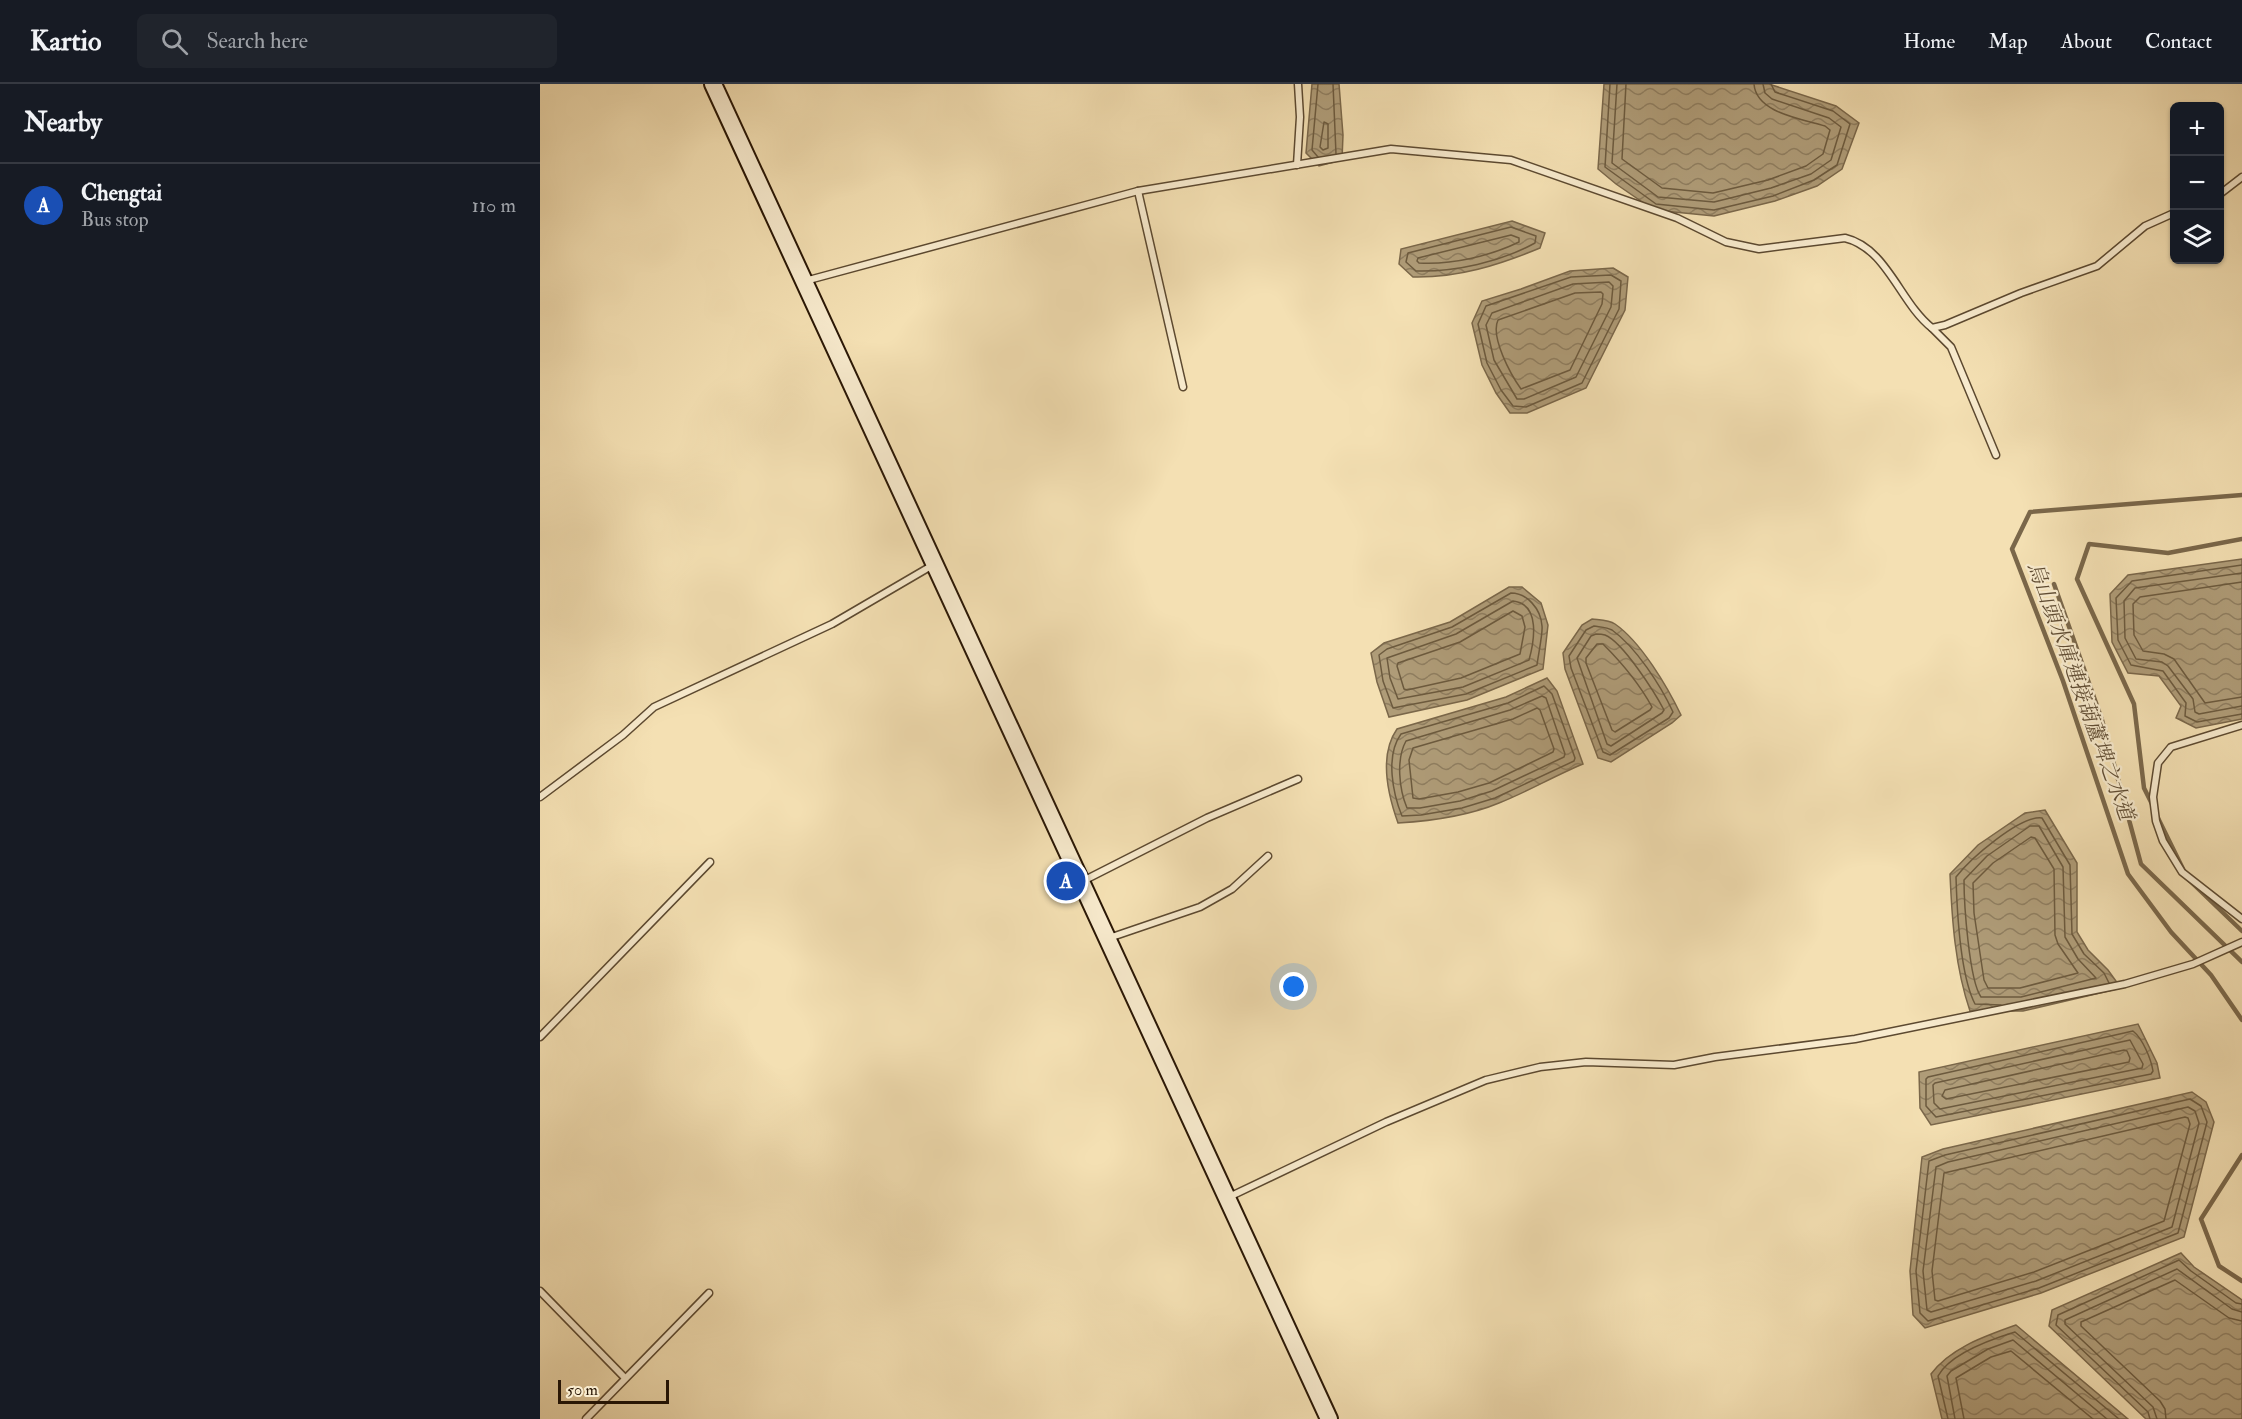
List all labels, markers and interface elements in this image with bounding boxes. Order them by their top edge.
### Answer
search box [137,14,557,68]
text: Kartio [30,24,101,59]
icon: search [158,25,191,58]
text: Search here [206,27,308,55]
text: Home [1903,28,1955,55]
text: Map [1988,28,2028,55]
text: About [2061,28,2112,55]
text: Contact [2145,28,2212,55]
map controls [2170,102,2224,264]
button: + [2170,102,2224,156]
text: Nearby [24,107,102,139]
button: − [2170,156,2224,210]
text: Chengtai [81,179,162,207]
text: A [37,193,50,218]
text: 110 m [472,193,516,218]
text: Bus stop [81,207,149,232]
button: layers [2170,210,2224,264]
water label: 烏山頭水庫連接葫蘆埤之水道 [2021,558,2141,827]
pin: A [1046,858,1086,904]
your location [1279,972,1308,1001]
scale bar [558,1377,669,1404]
text: 50 m [567,1380,598,1400]

